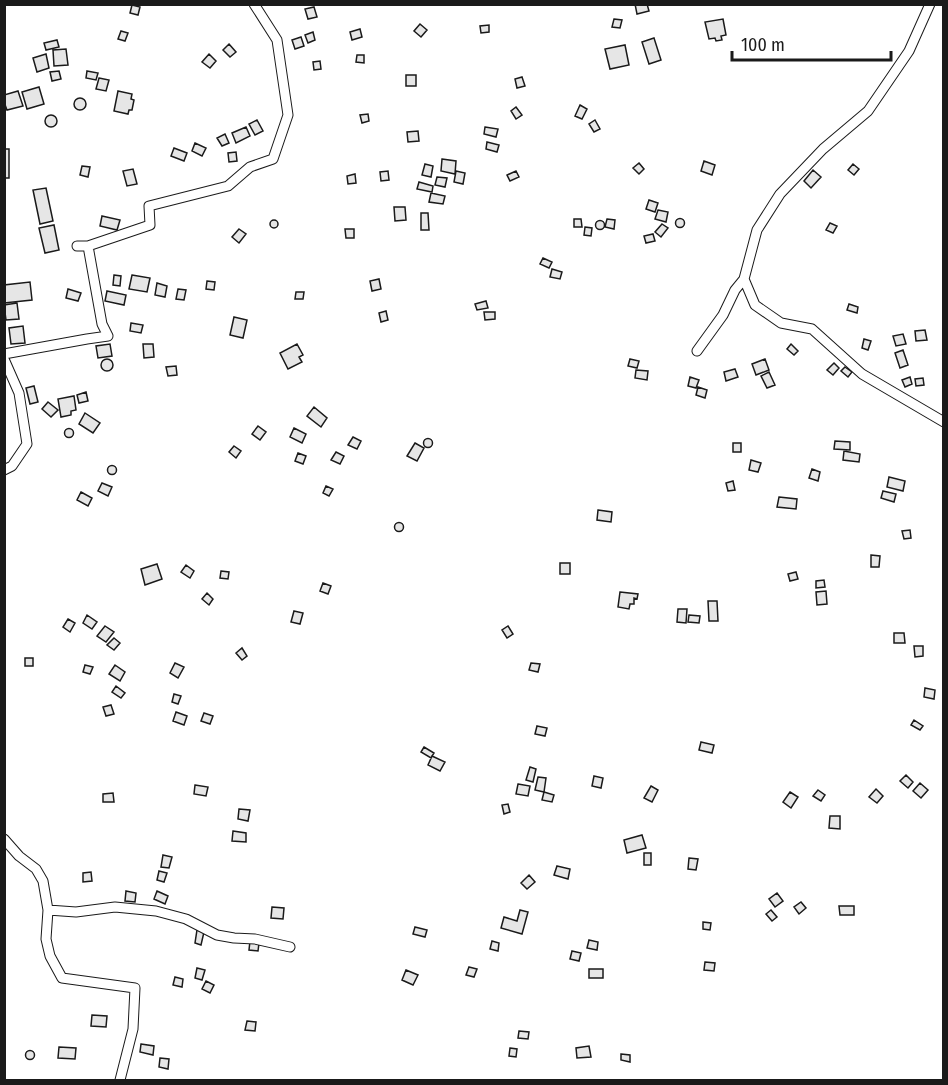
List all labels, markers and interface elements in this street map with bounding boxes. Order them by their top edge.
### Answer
scale bar [732,24,891,62]
text: 100 m [741,34,785,56]

